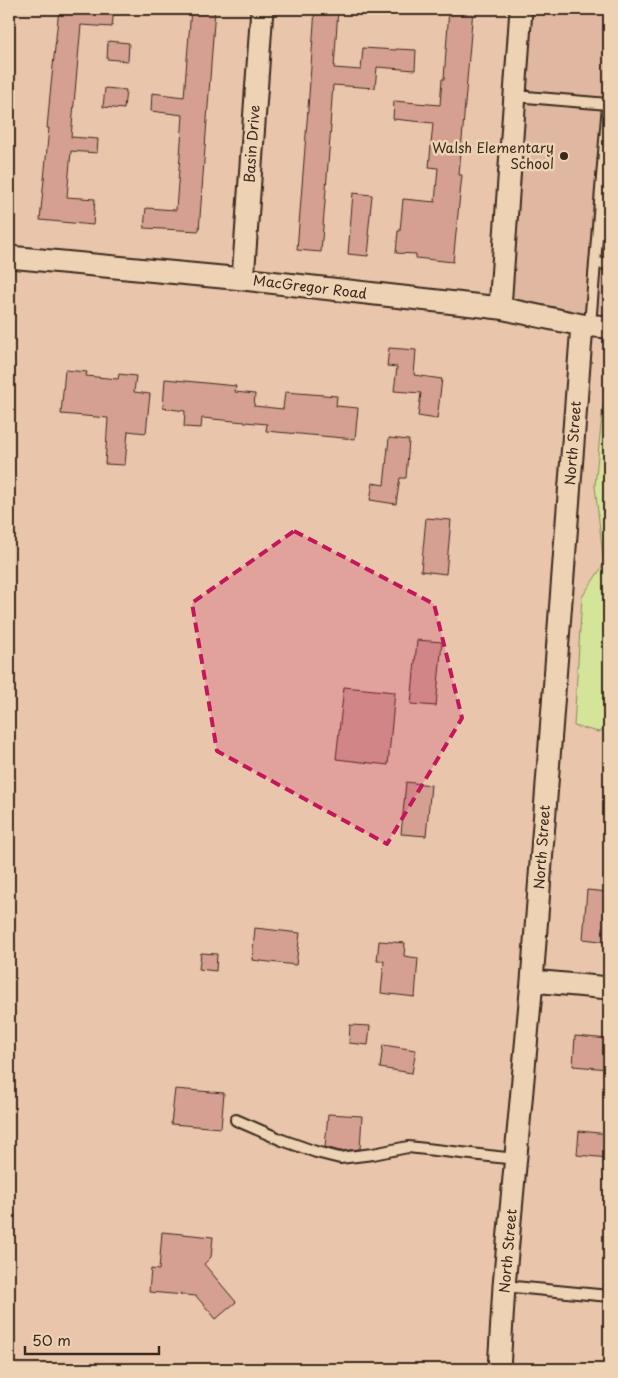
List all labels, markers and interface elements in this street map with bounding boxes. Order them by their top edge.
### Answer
street label: Basin Drive [238,104,265,184]
place label: Walsh Elementary School [432,137,554,174]
marker: Walsh Elementary School [558,150,570,162]
street label: MacGregor Road [252,269,368,304]
street label: North Street [559,400,586,486]
street label: North Street [528,804,555,890]
street label: North Street [493,1208,522,1294]
scale bar [25,1323,159,1355]
text: 50 m [32,1328,71,1351]

